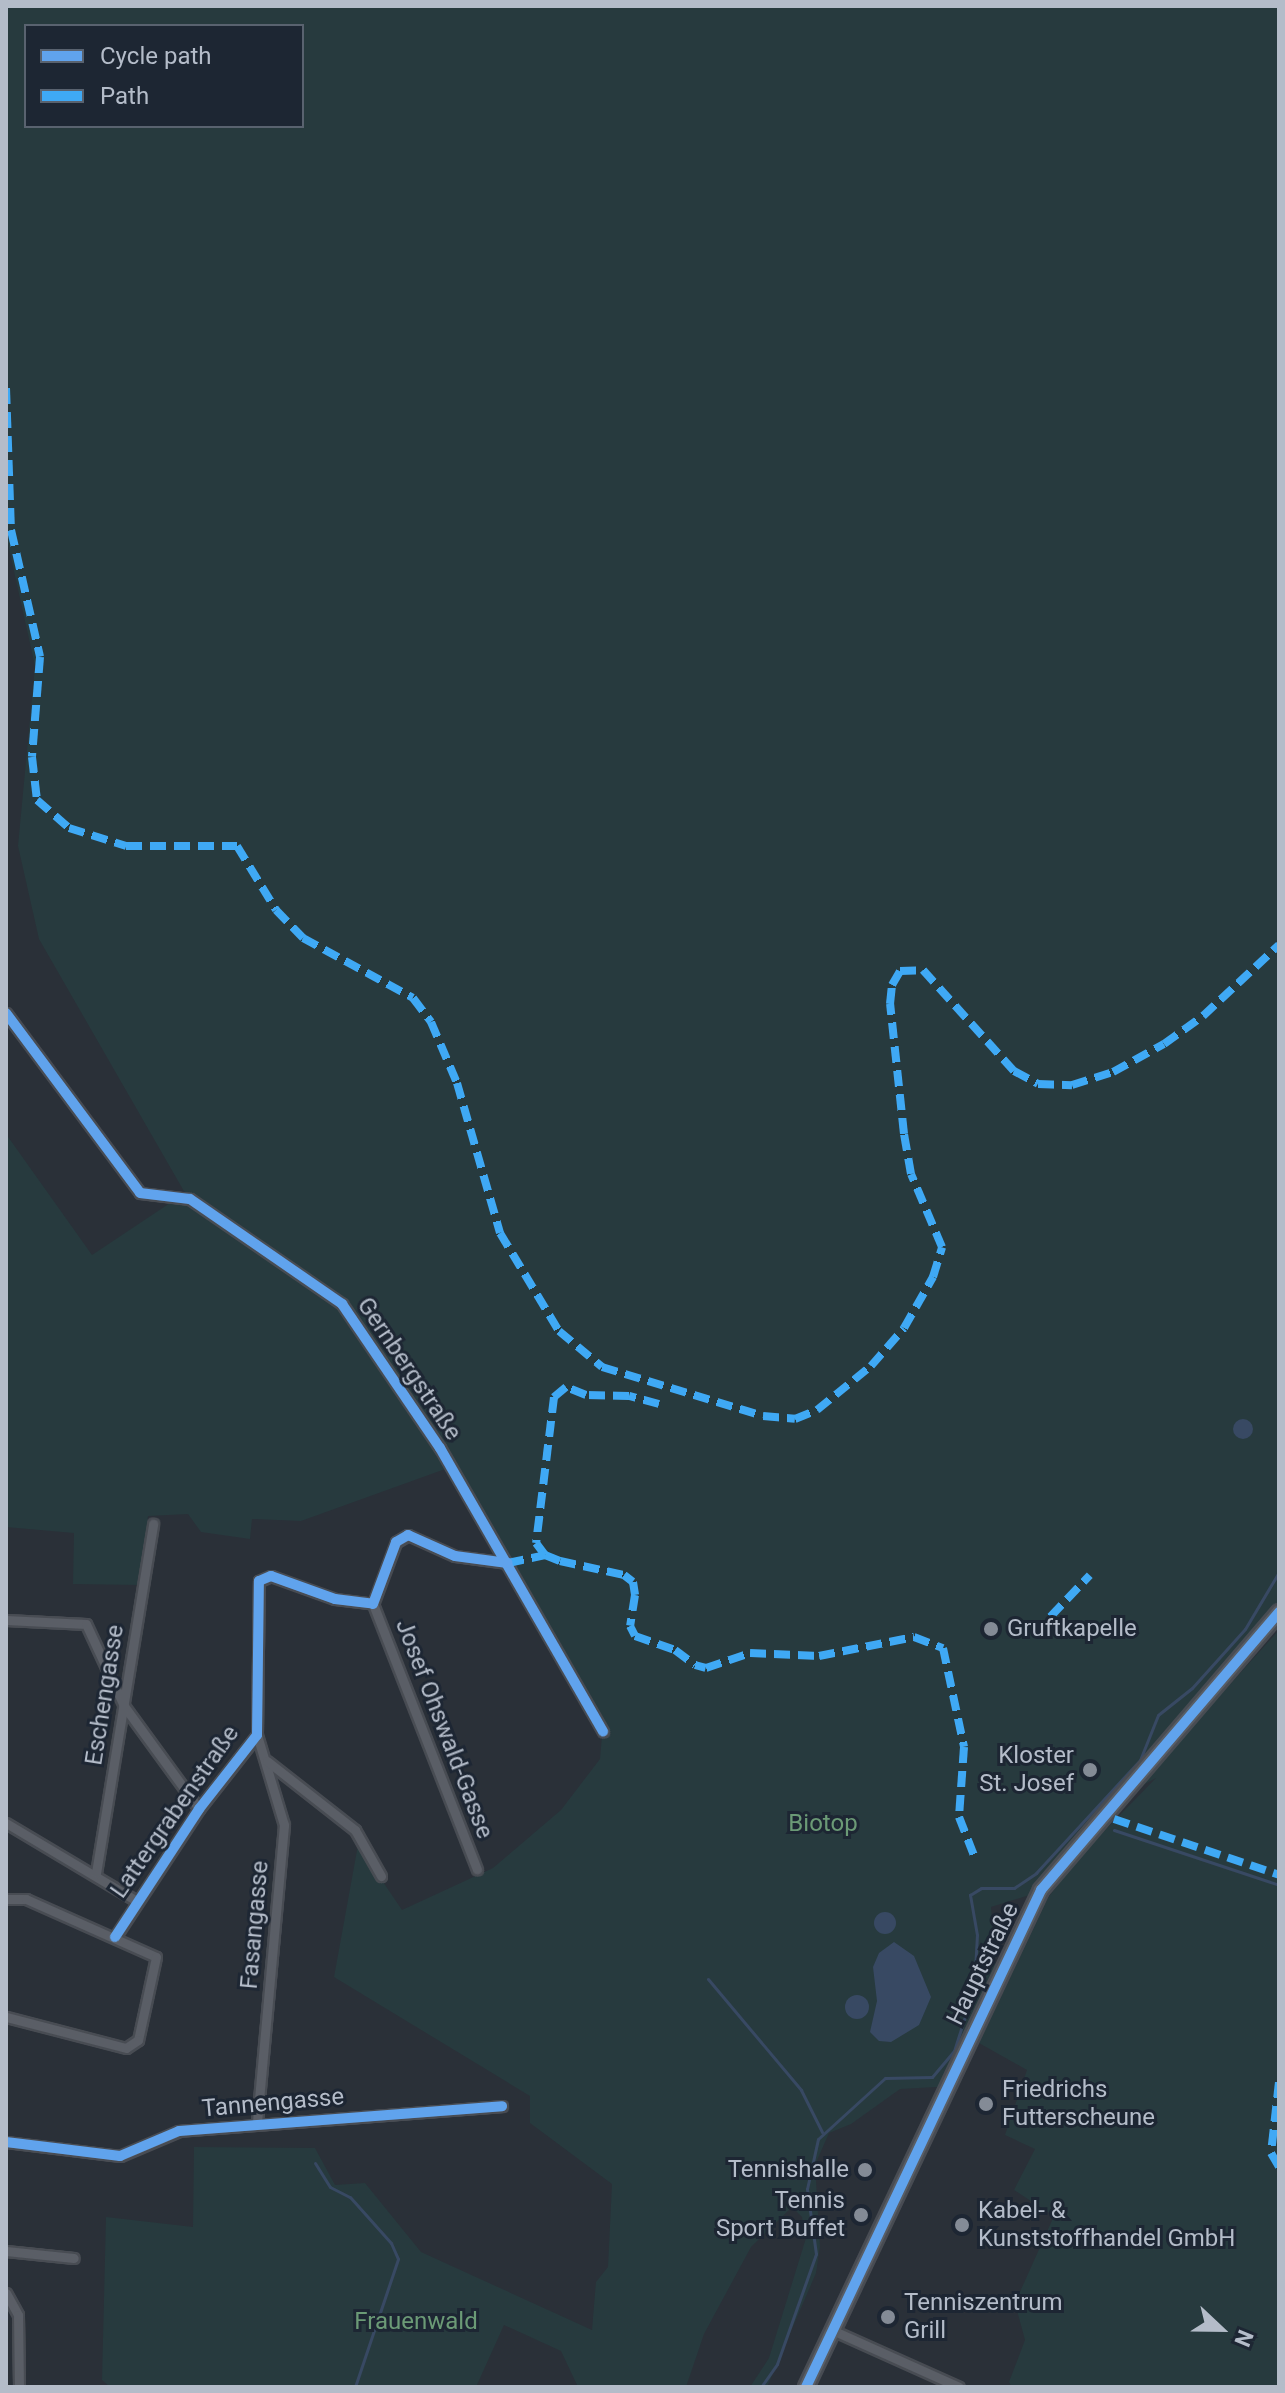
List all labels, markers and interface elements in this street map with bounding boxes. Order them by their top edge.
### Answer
legend [24,24,304,128]
text: Cycle path [100,42,212,70]
text: Path [100,82,149,110]
street label: Gernbergstraße [351,1292,467,1446]
street label: Josef Ohswald-Gasse [389,1615,499,1843]
place label: Gruftkapelle [1007,1615,1137,1643]
marker: Gruftkapelle [982,1620,1000,1638]
street label: Eschengasse [80,1623,130,1767]
street label: Lattergrabenstraße [105,1720,245,1904]
place label: Kloster St. Josef [979,1742,1074,1798]
marker: Kloster St. Josef [1081,1761,1099,1779]
park label: Biotop [788,1810,858,1838]
street label: Fasangasse [235,1860,275,1990]
street label: Hauptstraße [941,1898,1025,2030]
place label: Friedrichs Futterscheune [1002,2076,1155,2132]
street label: Tannengasse [201,2082,345,2124]
marker: Friedrichs Futterscheune [977,2095,995,2113]
place label: Tennishalle [728,2156,849,2184]
marker: Tennishalle [856,2161,874,2179]
place label: Tennis Sport Buffet [716,2187,845,2243]
place label: Kabel- & Kunststoffhandel GmbH [978,2197,1235,2253]
marker: Tennis Sport Buffet [852,2206,870,2224]
marker: Kabel- & Kunststoffhandel GmbH [953,2216,971,2234]
place label: Tenniszentrum Grill [904,2289,1063,2345]
north arrow [1181,2289,1261,2369]
park label: Frauenwald [354,2308,478,2336]
marker: Tenniszentrum Grill [879,2308,897,2326]
text: N [1229,2326,1258,2350]

